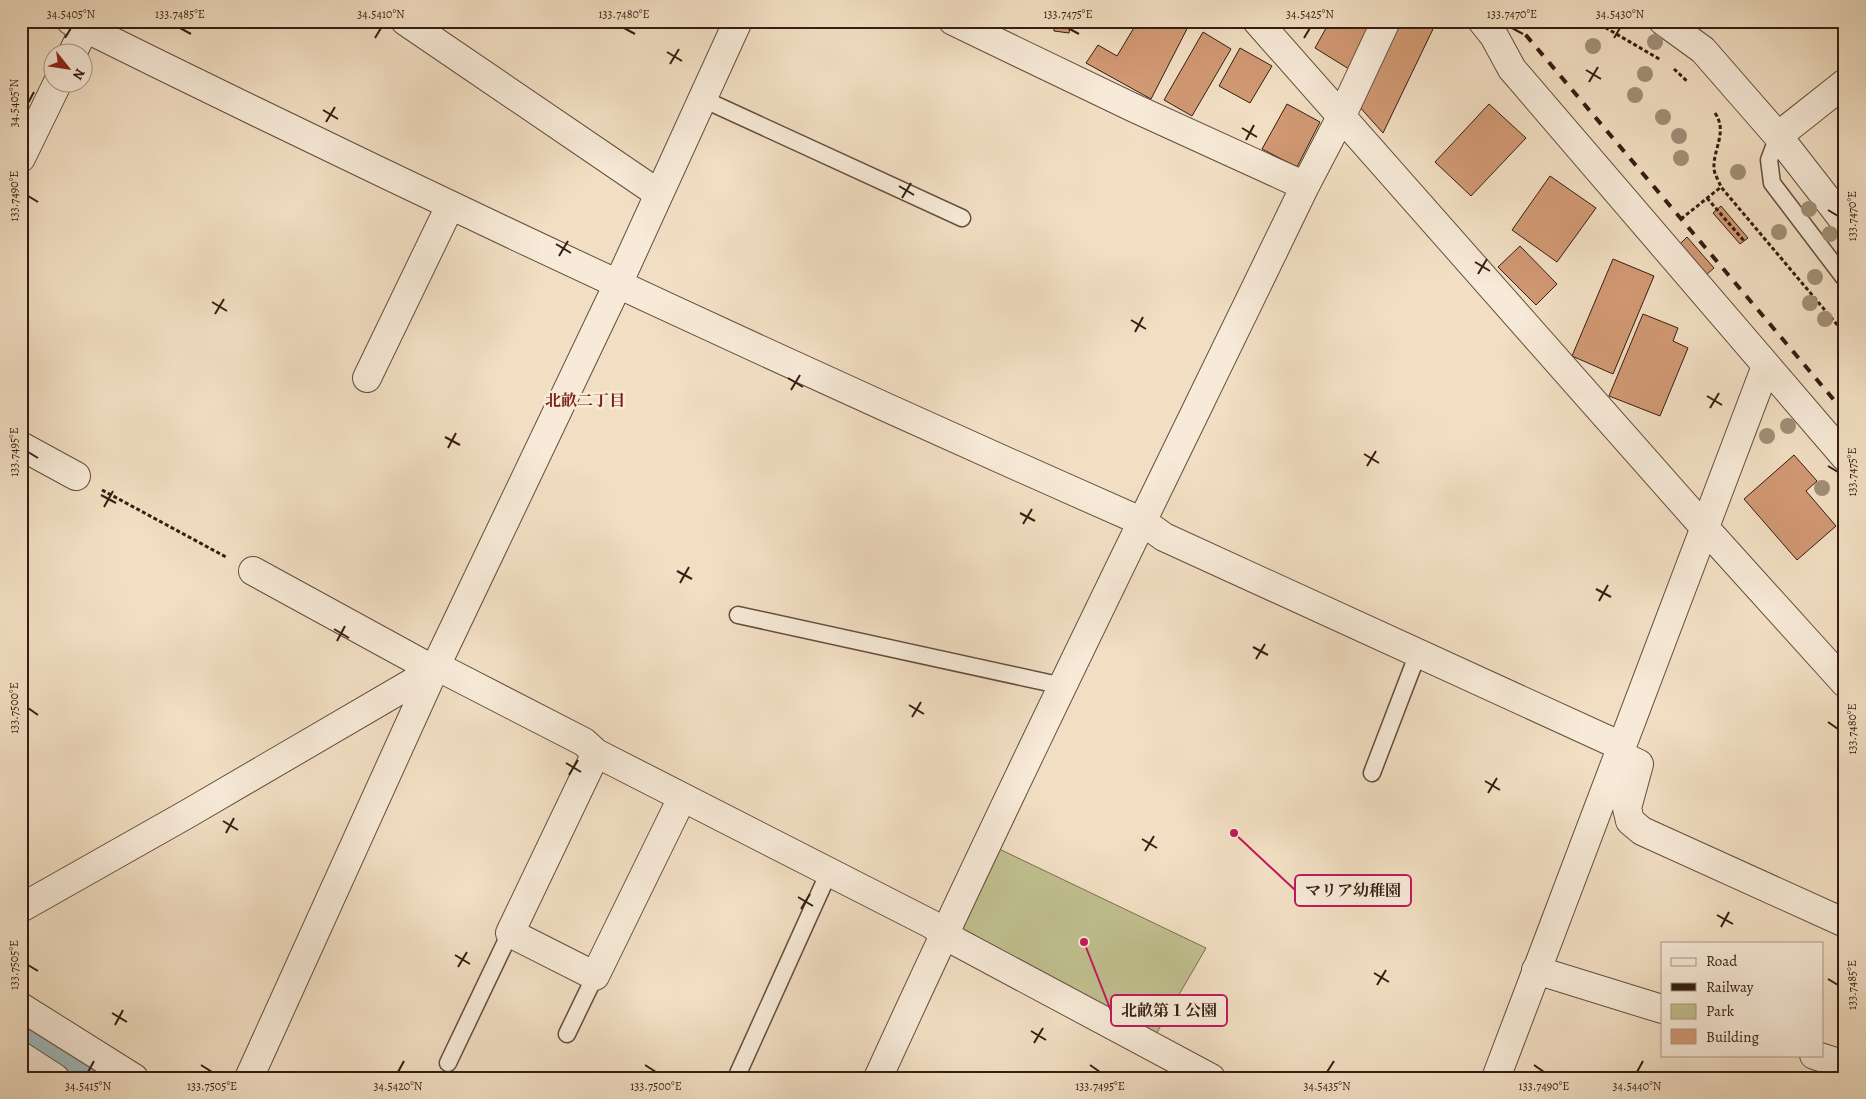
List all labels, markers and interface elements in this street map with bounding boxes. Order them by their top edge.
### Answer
text: 34.5405°N [47,6,96,22]
text: 133.7485°E [155,6,205,22]
text: 34.5410°N [357,6,405,22]
text: 133.7480°E [598,6,650,22]
text: 133.7475°E [1043,6,1093,22]
text: 34.5425°N [1286,6,1334,22]
text: 133.7470°E [1487,6,1537,22]
text: 34.5430°N [1596,6,1645,22]
north arrow [42,42,92,92]
text: N [68,65,90,83]
text: 34.5405°N [6,78,22,127]
text: 133.7490°E [6,171,22,221]
text: 133.7470°E [1844,191,1860,241]
district label: 北畝二丁目 [545,390,625,412]
text: 133.7495°E [6,427,22,477]
text: 133.7475°E [1844,447,1860,497]
text: 133.7500°E [6,682,22,734]
text: 133.7480°E [1844,703,1860,755]
callout: マリア幼稚園 [1295,875,1411,906]
text: マリア幼稚園 [1305,880,1401,902]
text: 133.7505°E [6,940,22,990]
legend [1661,942,1824,1056]
text: Road [1706,951,1738,971]
text: 133.7485°E [1844,960,1860,1010]
text: Railway [1706,977,1754,997]
callout: 北畝第１公園 [1111,995,1227,1026]
text: 北畝第１公園 [1121,1000,1217,1022]
text: Park [1706,1001,1735,1021]
text: Building [1706,1027,1759,1047]
text: 34.5415°N [65,1078,111,1094]
text: 133.7505°E [187,1078,237,1094]
text: 34.5420°N [373,1078,423,1094]
text: 133.7500°E [630,1078,682,1094]
text: 133.7495°E [1075,1078,1125,1094]
text: 34.5435°N [1303,1078,1351,1094]
text: 133.7490°E [1519,1078,1569,1094]
text: 34.5440°N [1613,1078,1662,1094]

